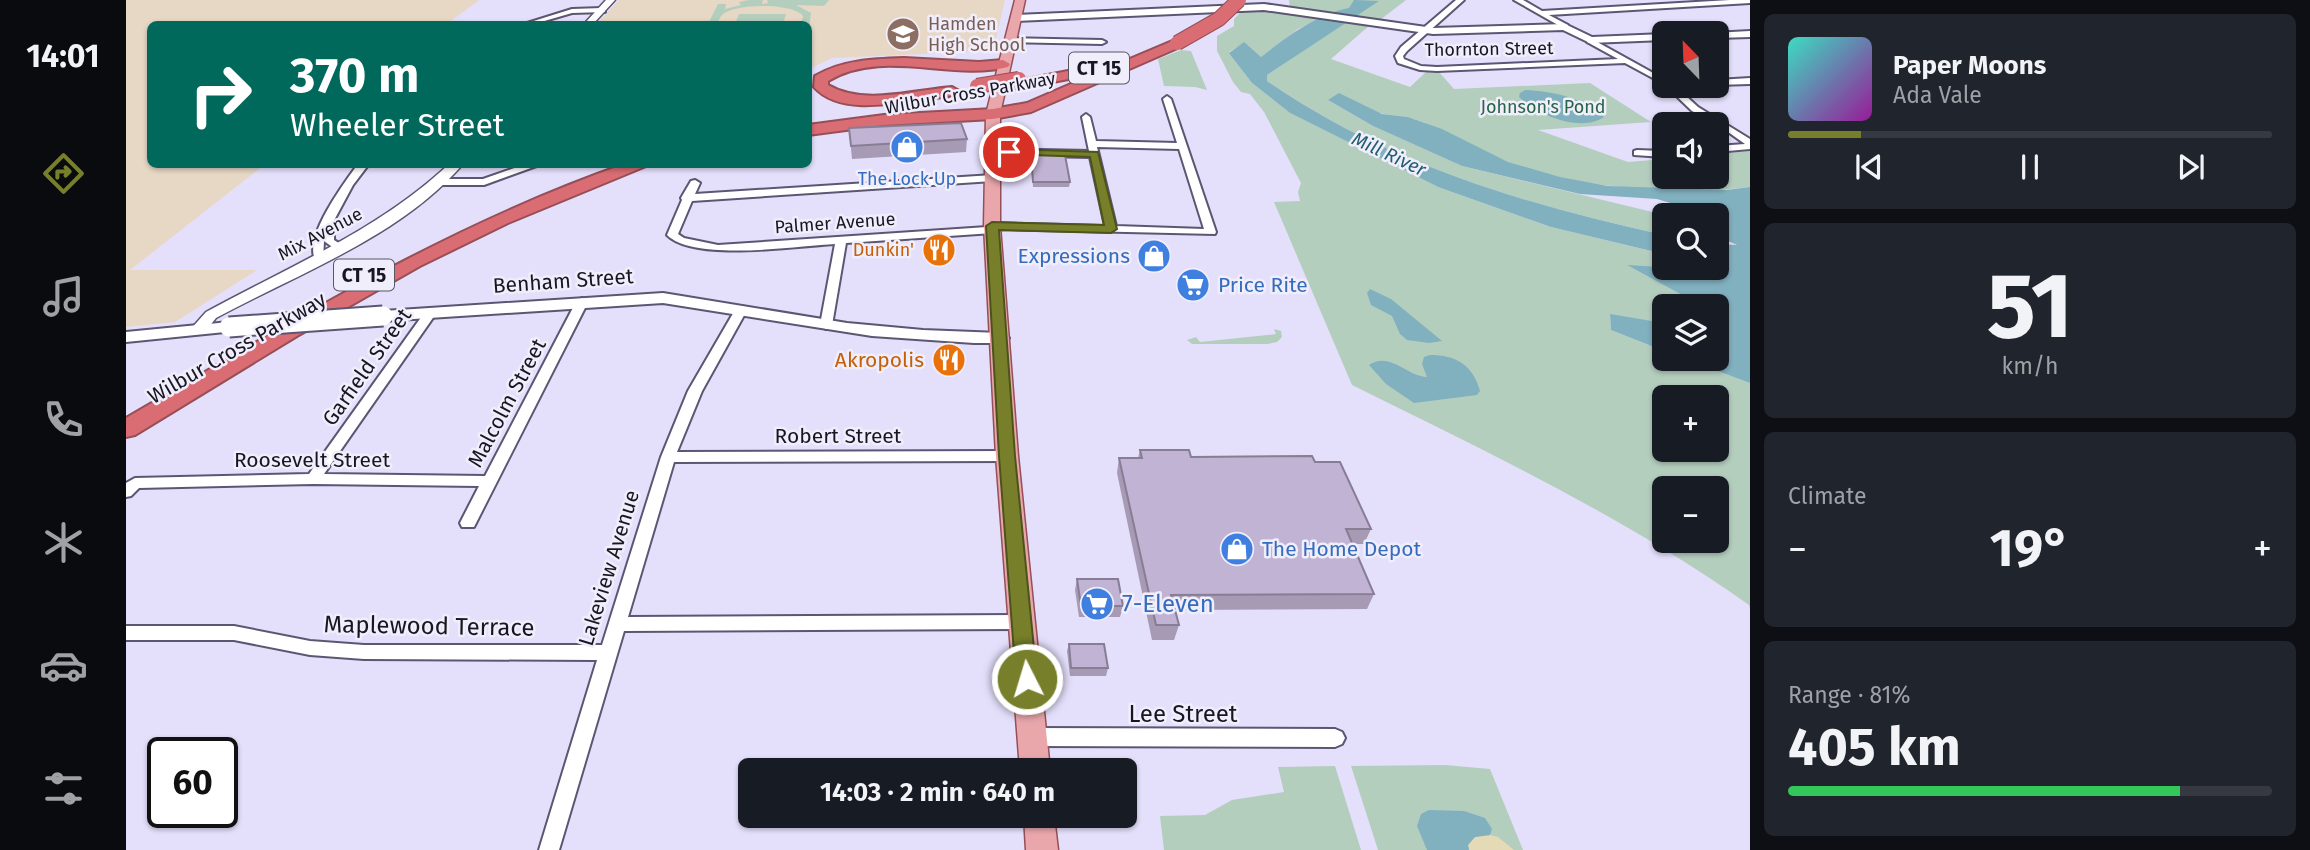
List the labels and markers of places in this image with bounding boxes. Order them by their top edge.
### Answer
place label: Hamden High School [928,13,1025,56]
school or university icon: Hamden High School [884,15,922,53]
pin [979,122,1039,182]
shop icon: The Lock Up [888,128,926,166]
place label: The Lock Up [858,168,956,190]
restaurant icon: Dunkin' [920,231,958,269]
shop icon: Expressions [1135,237,1173,275]
place label: Dunkin' [853,239,914,261]
place label: Expressions [1017,243,1130,269]
supermarket icon: Price Rite [1174,266,1212,304]
place label: Price Rite [1218,272,1308,298]
restaurant icon: Akropolis [930,341,968,379]
place label: Akropolis [835,347,924,373]
shop icon: The Home Depot [1218,530,1256,568]
place label: The Home Depot [1262,536,1421,562]
supermarket icon: 7-Eleven [1078,585,1116,623]
place label: 7-Eleven [1122,590,1214,618]

